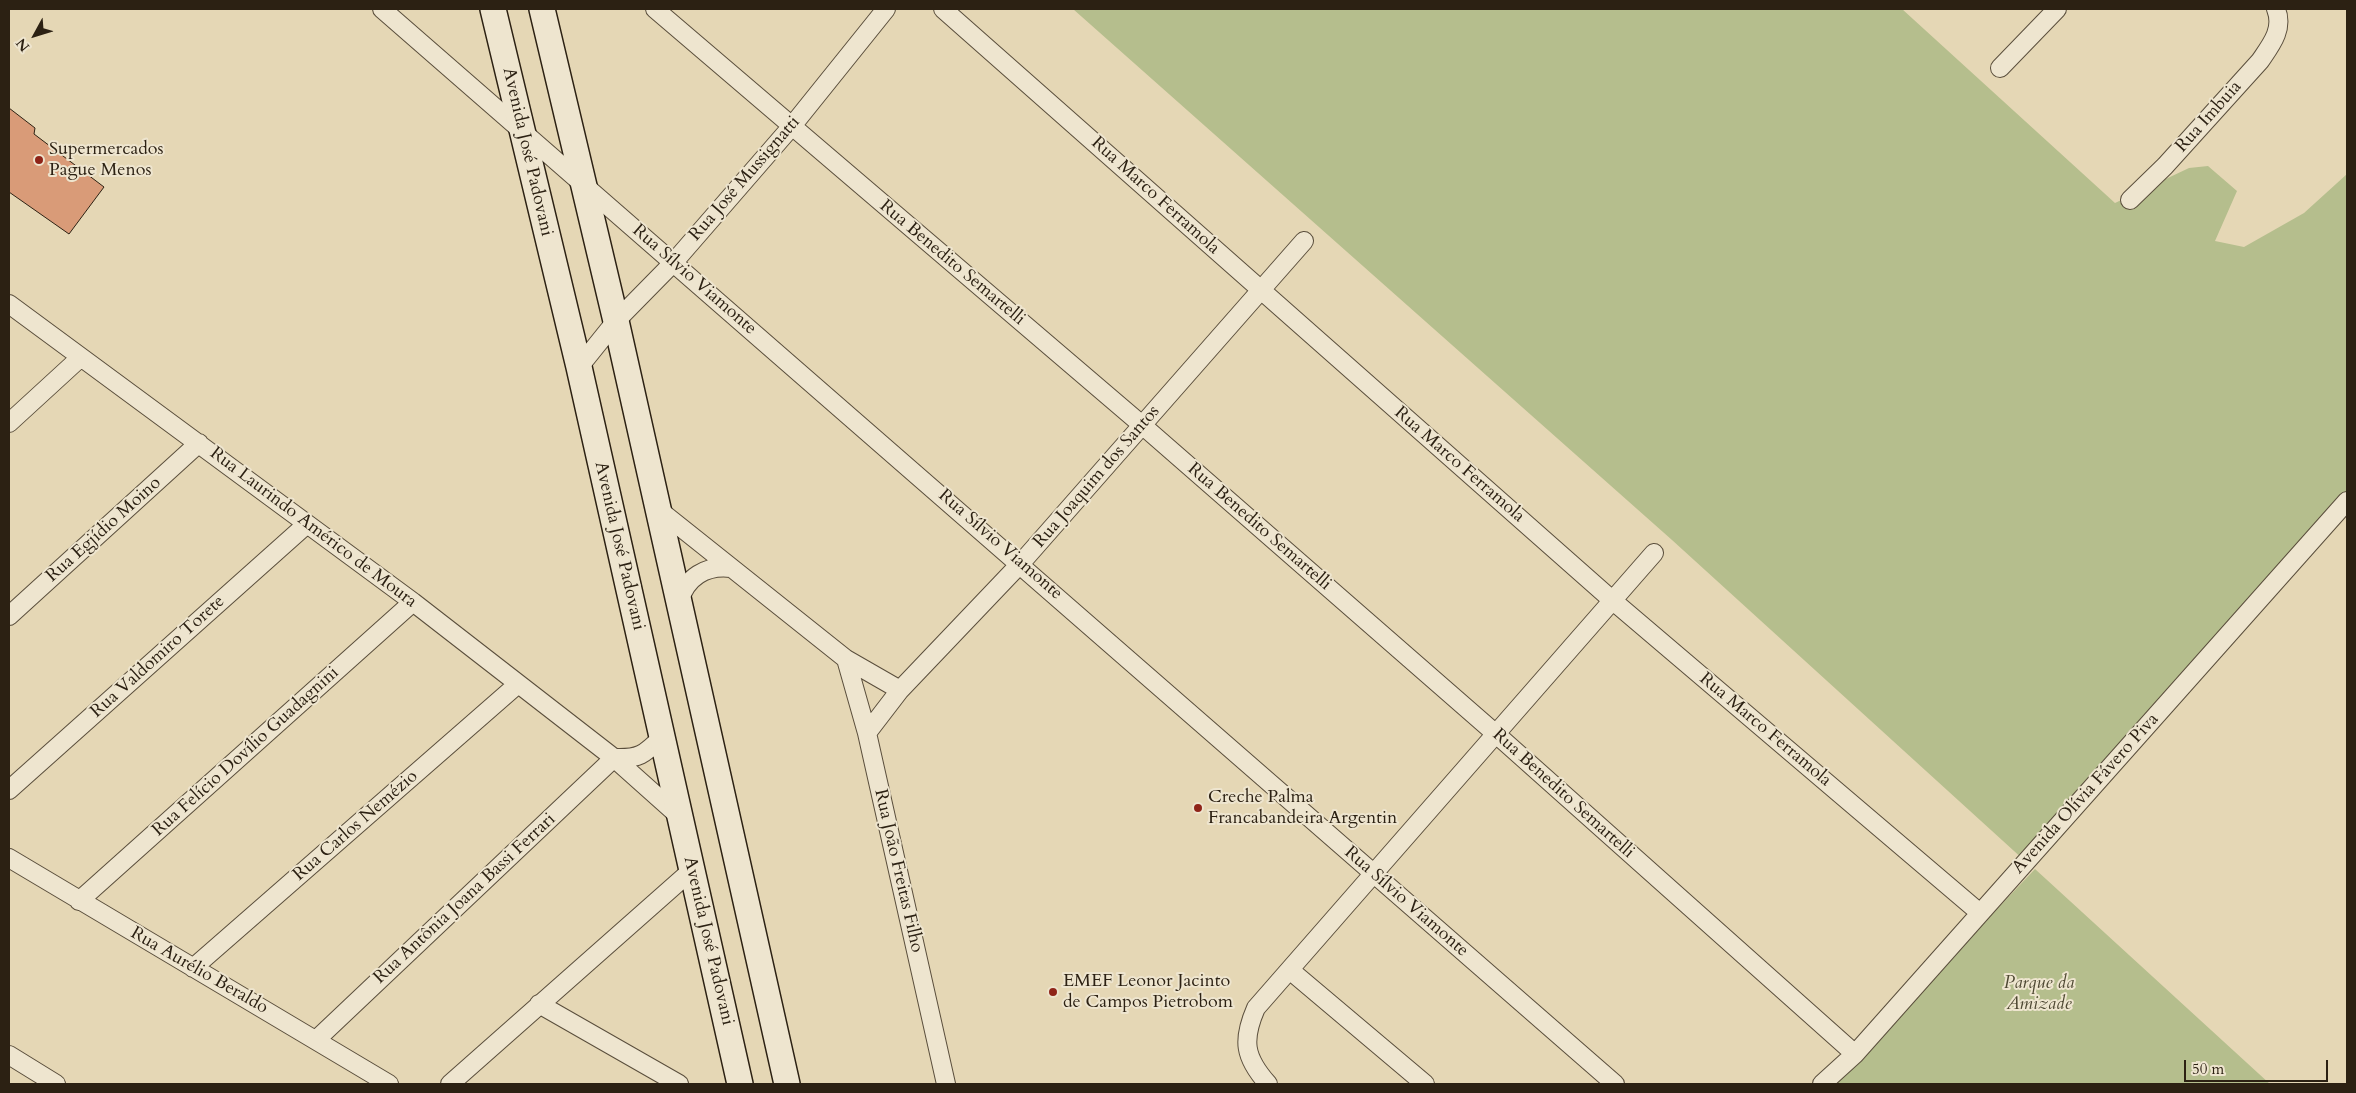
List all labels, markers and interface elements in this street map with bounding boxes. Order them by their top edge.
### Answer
north arrow [10,10,60,60]
text: N [12,34,34,55]
street label: Avenida José Padovani [497,66,557,238]
street label: Rua Imbuia [2171,77,2247,157]
street label: Rua José Mussignatti [685,112,805,246]
street label: Rua Marco Ferramola [1086,133,1224,259]
place label: Supermercados Pague Menos [49,139,163,182]
marker: Supermercados Pague Menos [33,154,45,166]
street label: Rua Benedito Semartelli [875,196,1029,330]
street label: Rua Sílvio Viamonte [627,220,761,340]
street label: Rua Joaquim dos Santos [1029,401,1165,553]
street label: Rua Marco Ferramola [1389,403,1529,527]
street label: Rua Laurindo Américo de Moura [205,443,421,613]
street label: Rua Benedito Semartelli [1183,459,1335,595]
street label: Avenida José Padovani [589,460,649,632]
street label: Rua Egjídio Moino [42,473,166,587]
street label: Rua Sílvio Viamonte [933,485,1067,605]
street label: Rua Valdomiro Torete [87,591,229,723]
street label: Rua Felício Dovílio Guadagnini [148,662,344,842]
street label: Rua Marco Ferramola [1695,668,1835,792]
street label: Avenida Olívia Fávero Piva [2008,709,2164,879]
street label: Rua Benedito Semartelli [1488,725,1638,863]
street label: Rua Carlos Nemézio [289,766,423,886]
street label: Rua João Freitas Filho [869,787,927,955]
place label: Creche Palma Francabandeira Argentin [1208,787,1397,830]
marker: Creche Palma Francabandeira Argentin [1192,802,1204,814]
street label: Rua Antônia Joana Bassi Ferrari [370,809,560,989]
street label: Rua Sílvio Viamonte [1339,842,1473,962]
street label: Avenida José Padovani [678,855,738,1027]
street label: Rua Aurélio Beraldo [126,923,272,1019]
place label: EMEF Leonor Jacinto de Campos Pietrobom [1063,971,1233,1014]
park label: Parque da Amizade [2004,973,2074,1016]
marker: EMEF Leonor Jacinto de Campos Pietrobom [1047,986,1059,998]
scale bar [2186,1050,2330,1082]
text: 50 m [2192,1059,2224,1079]

